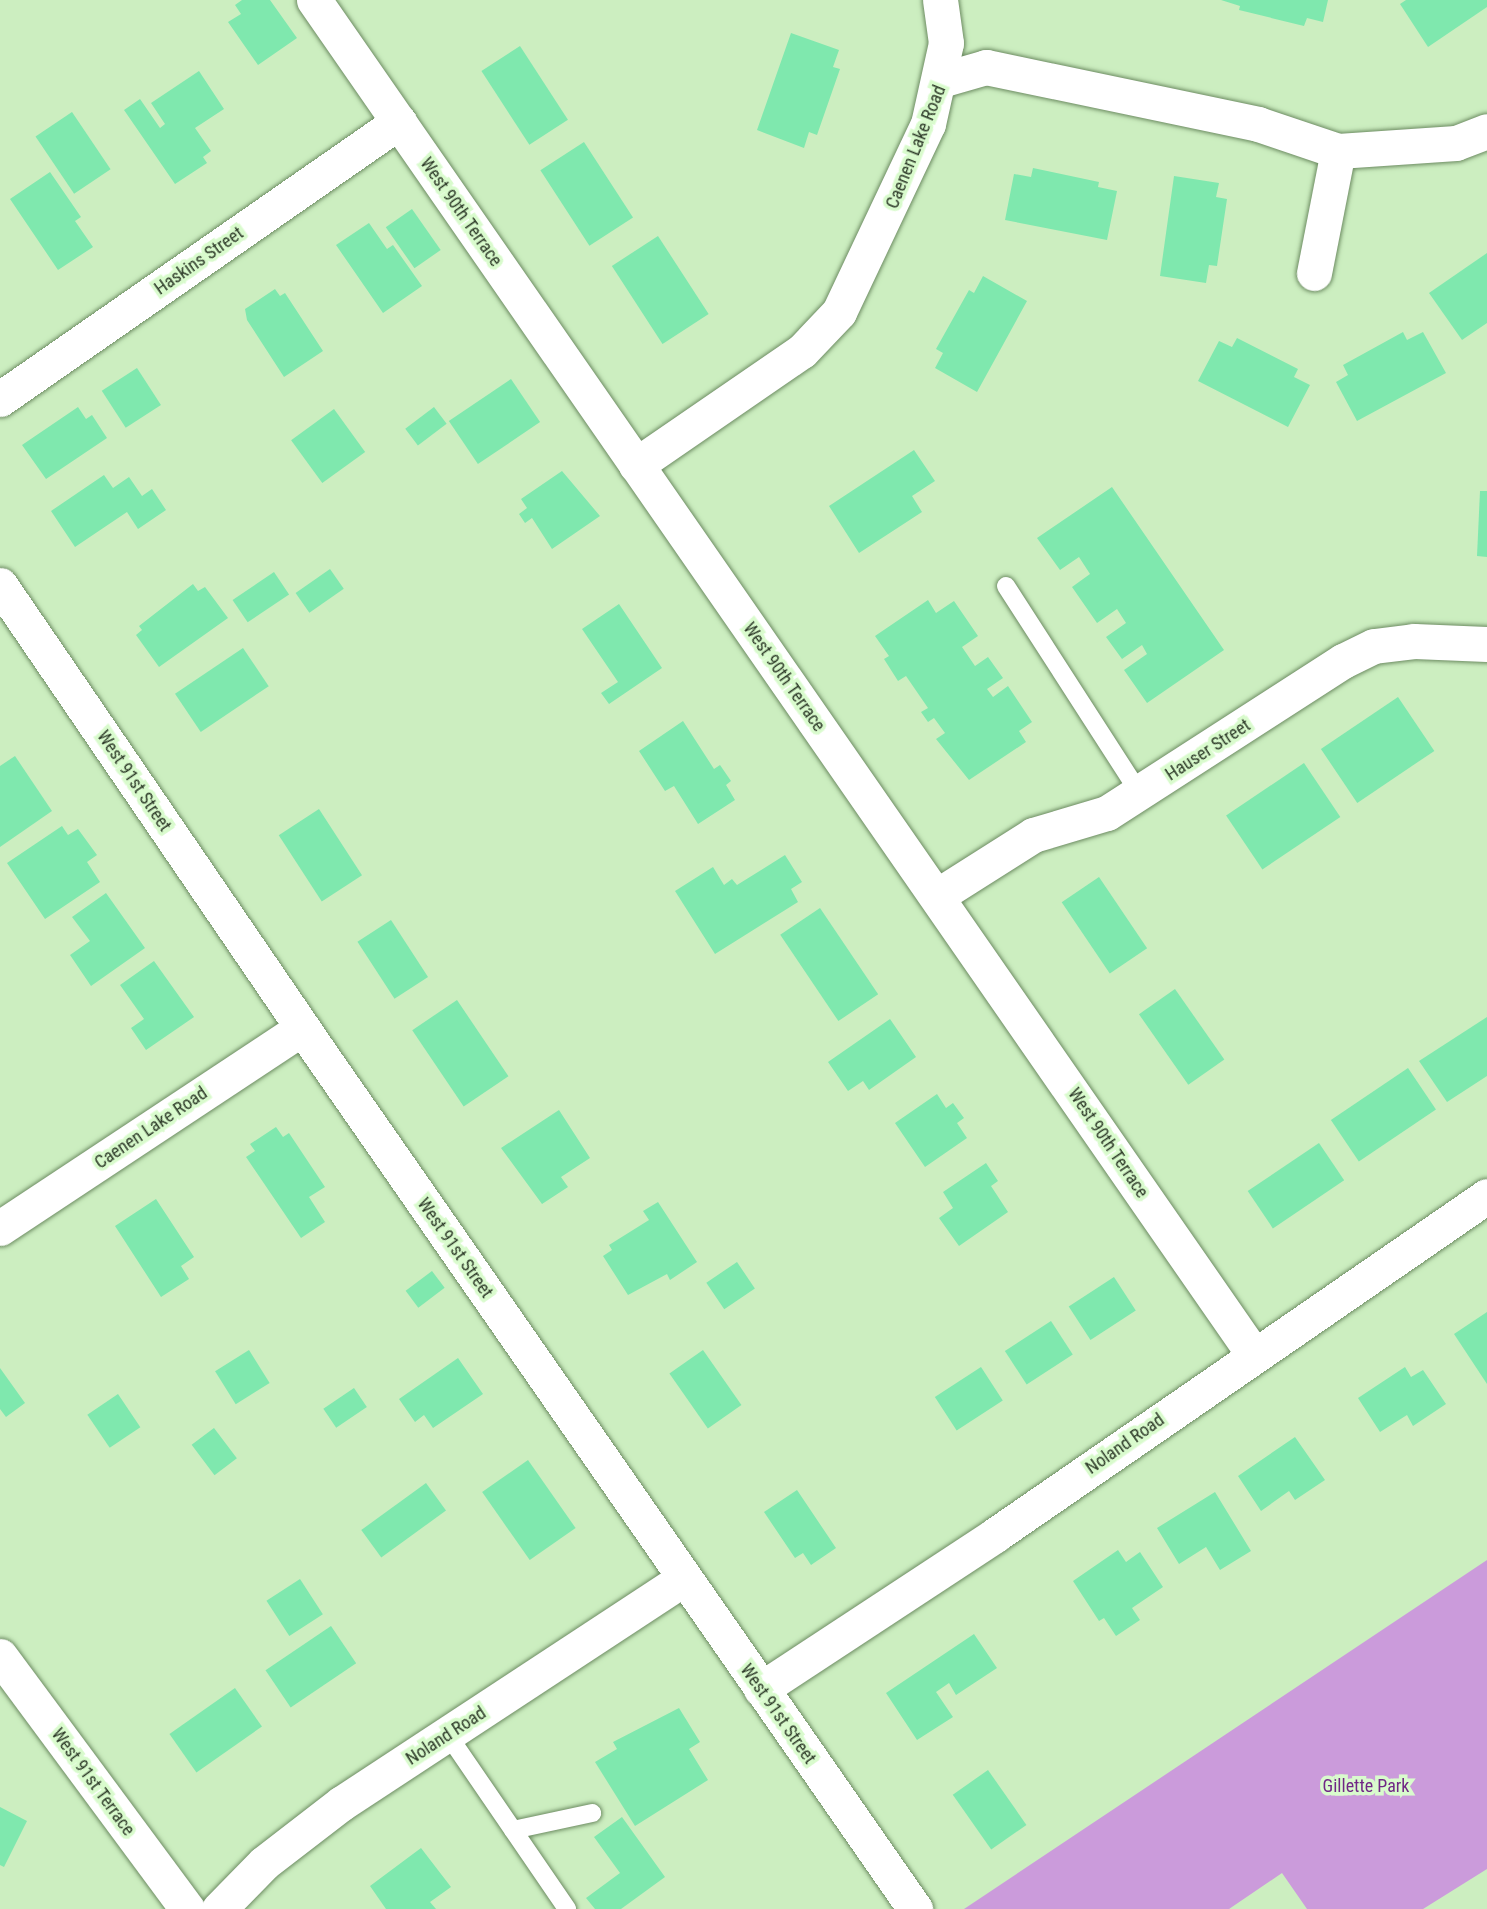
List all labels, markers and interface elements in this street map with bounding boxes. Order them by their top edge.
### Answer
street label: Caenen Lake Road [881,82,951,212]
street label: West 90th Terrace [415,153,507,271]
street label: Haskins Street [150,222,248,300]
street label: West 90th Terrace [738,618,830,736]
street label: Hauser Street [1161,715,1255,785]
street label: West 91st Street [92,726,176,836]
street label: Caenen Lake Road [91,1082,211,1174]
street label: West 90th Terrace [1063,1084,1153,1202]
street label: West 91st Street [413,1194,497,1302]
street label: Noland Road [1082,1409,1168,1479]
street label: West 91st Street [736,1660,820,1768]
street label: Noland Road [402,1702,490,1770]
street label: West 91st Terrace [47,1724,139,1840]
park label: Gillette Park [1323,1775,1409,1797]

